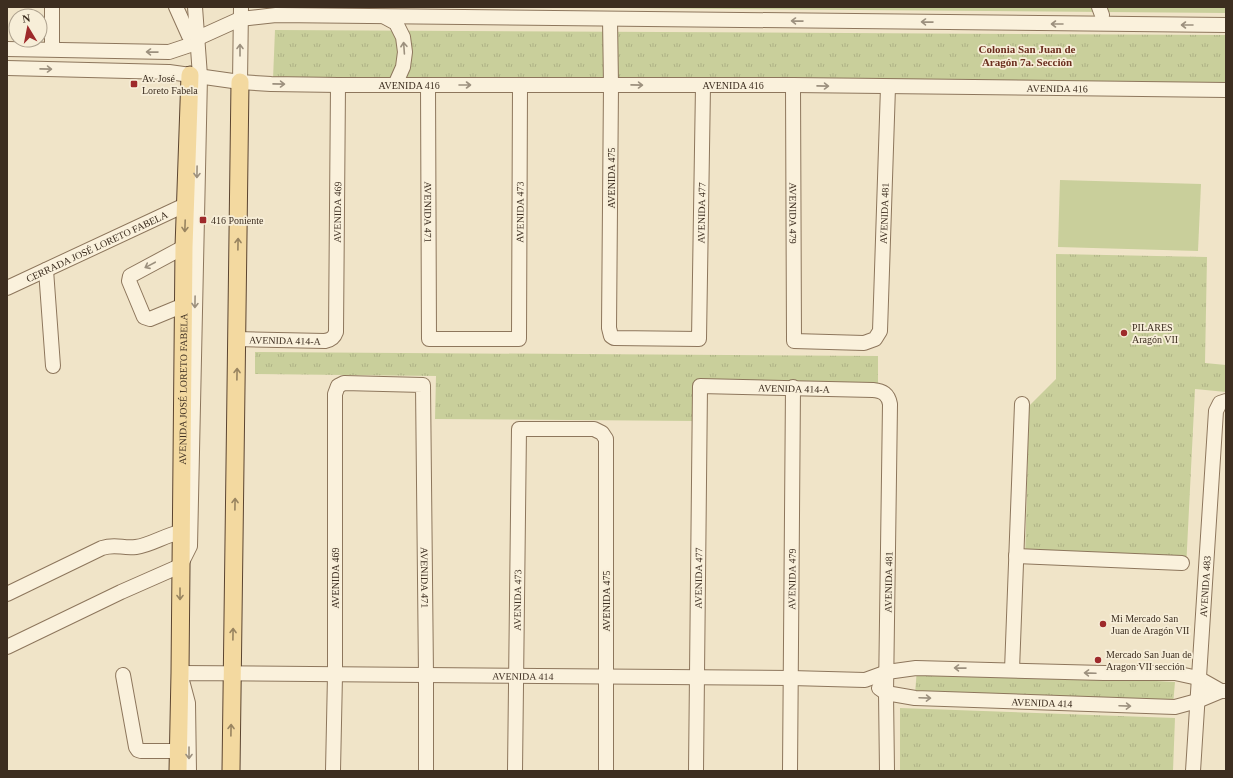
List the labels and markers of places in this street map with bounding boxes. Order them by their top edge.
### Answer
place label: Av. José Loreto Fabela [142,73,198,96]
marker: Av. José Loreto Fabela [129,79,139,89]
marker: 416 Poniente [198,215,208,225]
place label: 416 Poniente [211,215,264,226]
place label: PILARES Aragón VII [1132,322,1178,345]
marker: PILARES Aragón VII [1119,328,1129,338]
place label: Mi Mercado San Juan de Aragón VII [1111,613,1189,636]
marker: Mi Mercado San Juan de Aragón VII [1098,619,1108,629]
place label: Mercado San Juan de Aragon VII sección [1106,649,1192,672]
marker: Mercado San Juan de Aragon VII sección [1093,655,1103,665]

